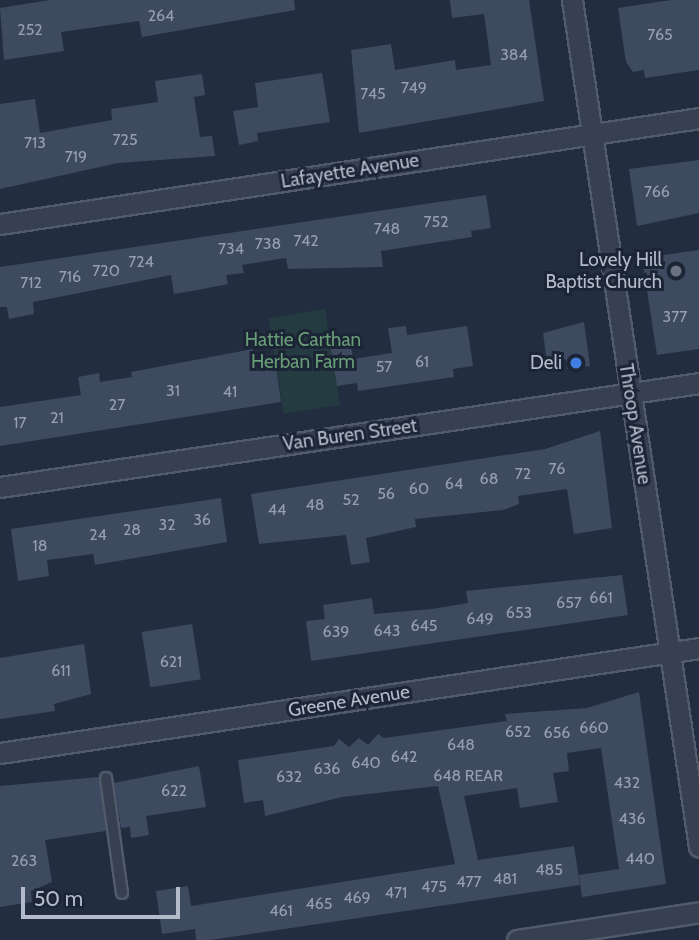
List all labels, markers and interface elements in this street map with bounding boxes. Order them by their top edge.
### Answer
house number: 264 [148,6,174,26]
house number: 252 [17,20,43,40]
house number: 765 [647,25,673,45]
house number: 384 [500,45,528,65]
house number: 749 [401,78,427,98]
house number: 745 [360,84,386,104]
house number: 725 [112,130,138,150]
house number: 713 [24,133,46,153]
house number: 719 [65,147,87,167]
street label: Lafayette Avenue [279,149,421,193]
house number: 766 [644,182,670,202]
house number: 752 [423,212,449,232]
house number: 748 [374,219,400,239]
house number: 742 [293,231,319,251]
house number: 738 [255,234,281,254]
house number: 734 [218,239,244,259]
place label: Lovely Hill Baptist Church [545,249,662,293]
house number: 724 [128,252,154,272]
house number: 720 [92,261,120,281]
marker: Lovely Hill Baptist Church [668,263,684,279]
house number: 716 [59,267,81,287]
house number: 712 [20,273,42,293]
house number: 377 [663,307,687,327]
park label: Hattie Carthan Herban Farm [245,329,361,373]
house number: 61 [415,352,429,372]
place label: Deli [530,352,562,374]
marker: Deli [568,355,584,371]
house number: 57 [376,357,392,377]
street label: Throop Avenue [614,362,656,486]
house number: 31 [166,381,180,401]
house number: 41 [223,382,237,402]
house number: 27 [109,395,125,415]
house number: 21 [50,408,64,428]
house number: 17 [13,413,27,433]
street label: Van Buren Street [281,414,419,456]
house number: 76 [549,459,565,479]
house number: 72 [515,464,531,484]
house number: 68 [480,469,498,489]
house number: 64 [445,474,463,494]
house number: 60 [409,479,429,499]
house number: 56 [377,484,395,504]
house number: 52 [342,490,360,510]
house number: 48 [306,495,324,515]
house number: 44 [268,500,286,520]
house number: 36 [193,510,211,530]
house number: 32 [158,515,176,535]
house number: 28 [123,520,141,540]
house number: 24 [89,525,107,545]
house number: 18 [33,536,47,556]
house number: 661 [589,588,613,608]
house number: 657 [556,593,582,613]
house number: 653 [506,603,532,623]
house number: 649 [466,609,494,629]
house number: 645 [411,616,437,636]
house number: 643 [374,621,400,641]
house number: 639 [323,622,349,642]
house number: 621 [160,652,182,672]
house number: 611 [51,661,71,681]
street label: Greene Avenue [287,680,411,722]
house number: 660 [579,718,609,738]
house number: 652 [505,722,531,742]
house number: 656 [544,723,570,743]
house number: 648 [447,735,475,755]
house number: 642 [391,747,417,767]
house number: 640 [351,753,381,773]
house number: 636 [314,759,340,779]
house number: 648 REAR [433,766,503,786]
house number: 632 [276,767,302,787]
house number: 432 [614,773,640,793]
house number: 622 [161,781,187,801]
house number: 436 [619,809,645,829]
house number: 440 [625,849,655,869]
house number: 263 [11,851,37,871]
house number: 485 [535,860,563,880]
house number: 481 [493,869,517,889]
house number: 477 [456,872,482,892]
scale bar [24,874,184,918]
house number: 475 [421,877,447,897]
house number: 471 [385,883,407,903]
text: 50 m [34,886,83,911]
house number: 469 [343,888,371,908]
house number: 465 [306,894,332,914]
house number: 461 [269,901,293,921]

